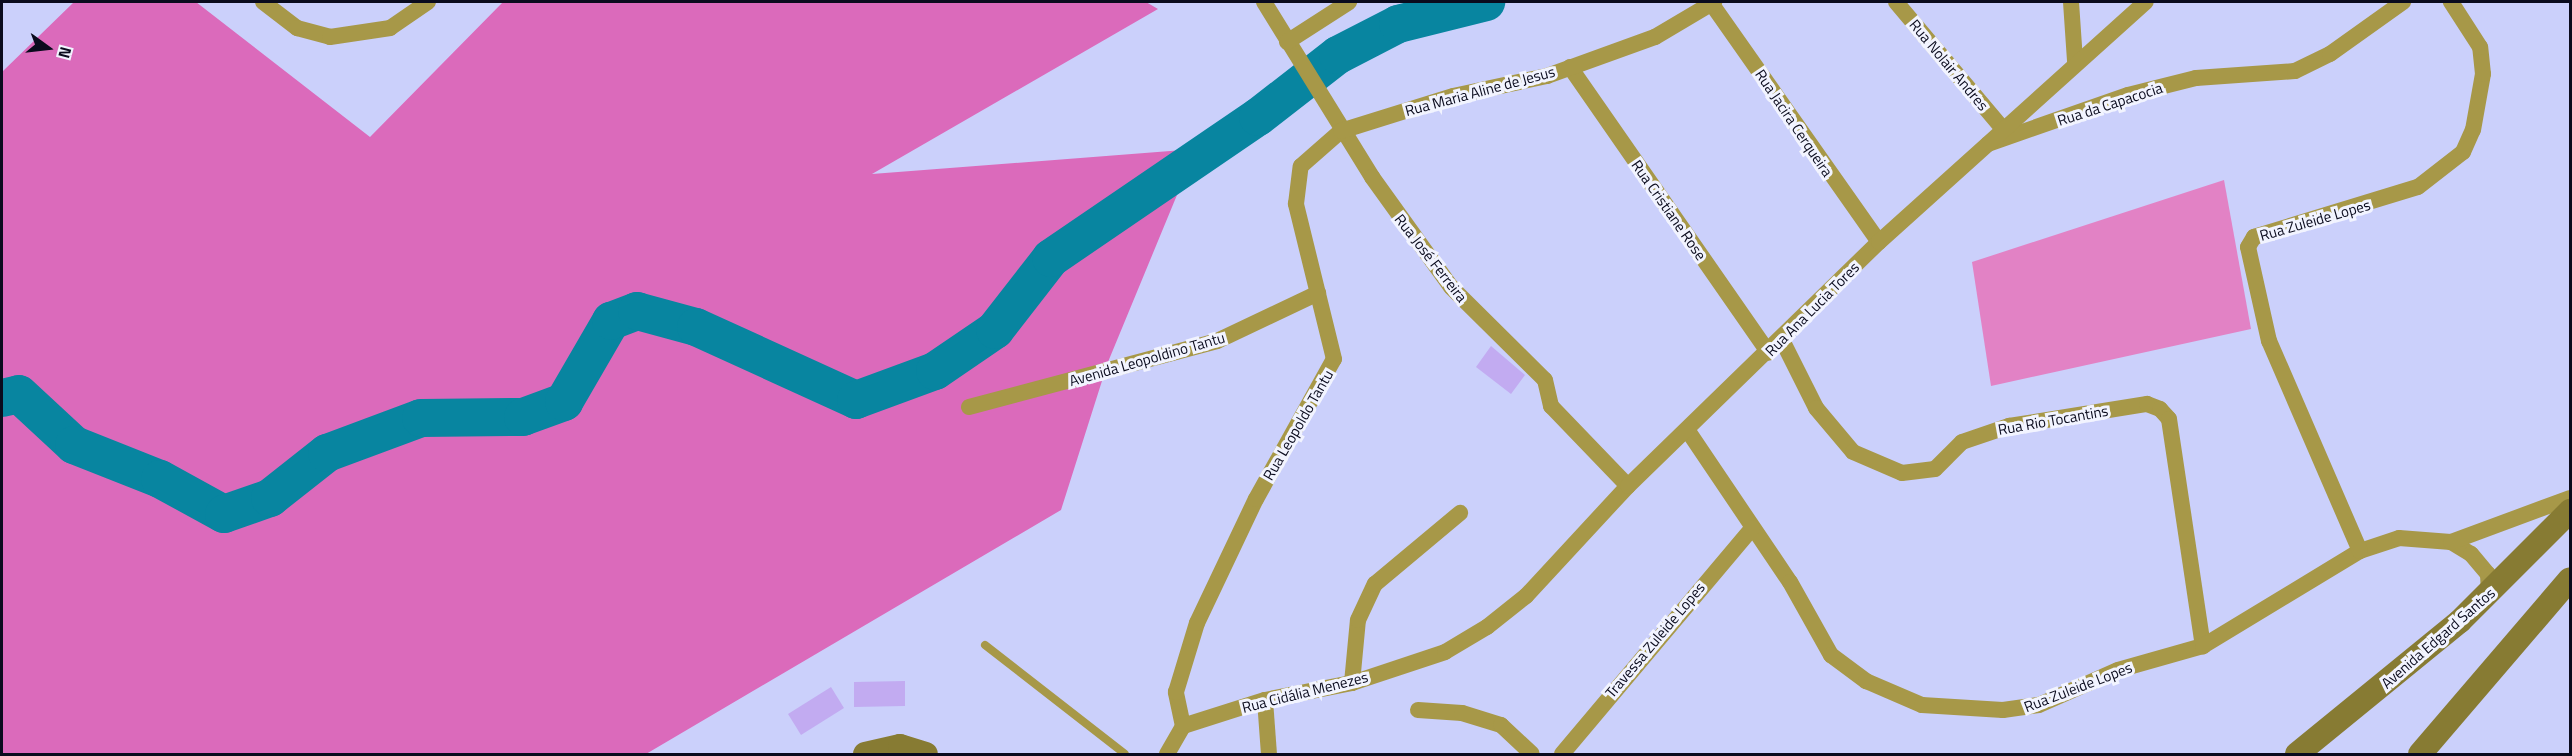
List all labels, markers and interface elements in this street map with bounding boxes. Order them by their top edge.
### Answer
street label: Rua Nolair Andres [1906,16,1992,114]
north arrow [18,18,78,78]
text: N [52,44,78,61]
street label: Rua Maria Aline de Jesus [1403,62,1557,120]
street label: Rua Jacira Cerqueira [1751,66,1837,180]
street label: Rua da Capacocia [2055,79,2165,129]
street label: Rua Cristiane Rose [1628,156,1710,264]
street label: Rua Zuleide Lopes [2258,196,2372,244]
street label: Rua José Ferreira [1391,210,1471,306]
street label: Rua Ana Lucia Tores [1761,258,1863,360]
street label: Avenida Leopoldino Tantu [1067,328,1227,390]
street label: Rua Leopoldo Tantu [1259,367,1337,483]
street label: Rua Rio Tocantins [1996,401,2110,439]
street label: Travessa Zuleide Lopes [1601,579,1709,701]
street label: Avenida Edgard Santos [2377,584,2499,692]
street label: Rua Zuleide Lopes [2021,658,2135,716]
street label: Rua Cidália Menezes [1240,668,1370,716]

